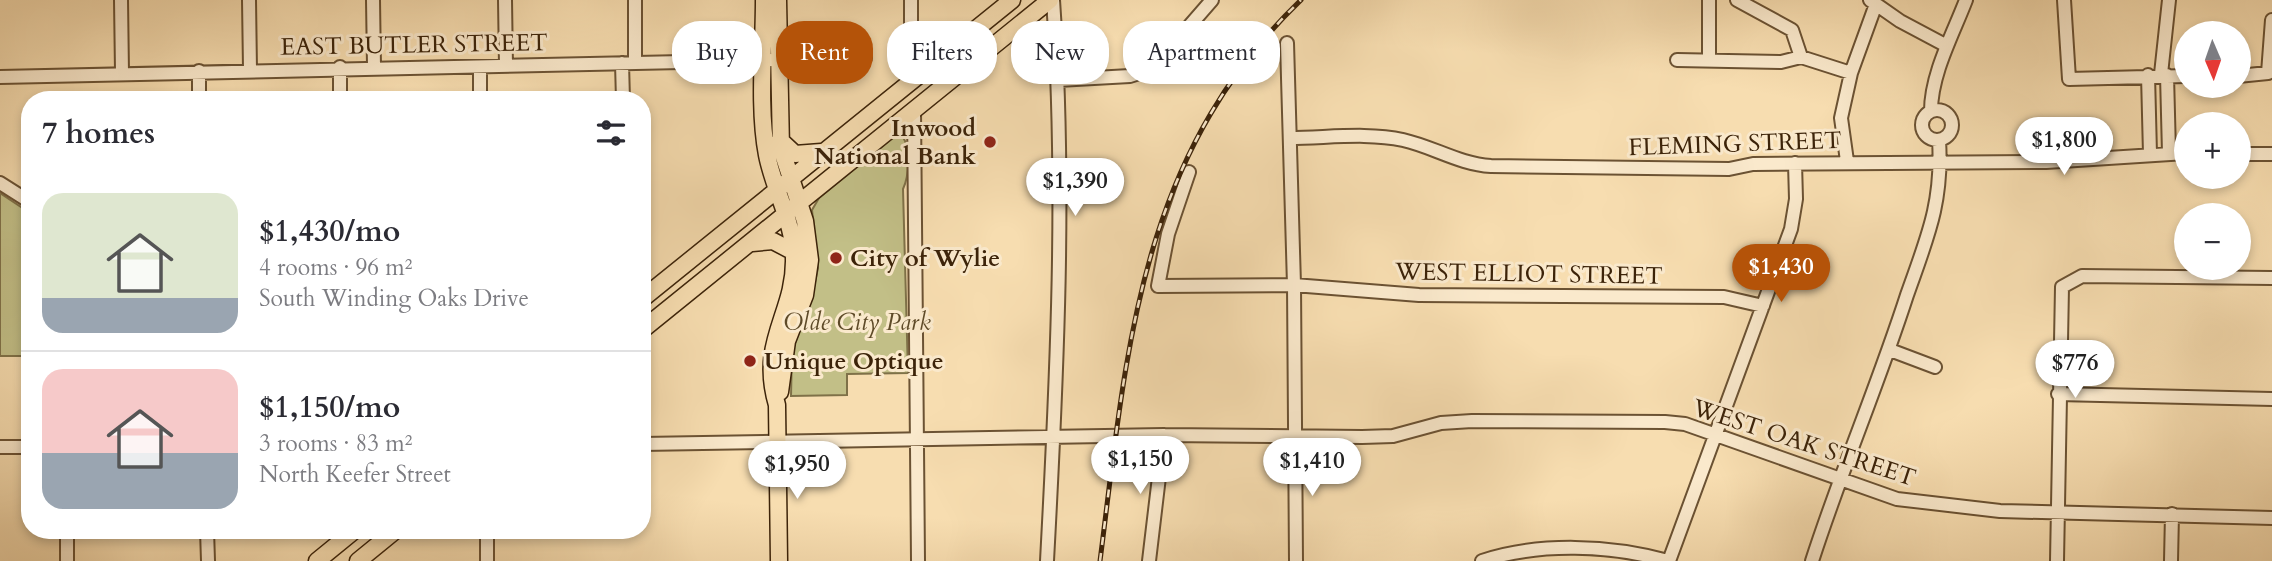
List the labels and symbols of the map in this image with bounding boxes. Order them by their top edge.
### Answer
north arrow [2174,21,2250,98]
street label: EAST BUTLER STREET [280,26,548,64]
place label: Inwood National Bank [814,112,976,173]
pin: $1,800 [2007,118,2121,177]
street label: FLEMING STREET [1628,124,1842,164]
marker: Inwood National Bank [982,134,998,150]
pin: $1,390 [1018,158,1132,218]
place label: City of Wylie [850,242,1000,275]
pin: $1,430 [1724,244,1838,304]
marker: City of Wylie [828,250,844,266]
street label: WEST ELLIOT STREET [1394,255,1663,293]
park label: Olde City Park [783,306,931,339]
pin: $776 [2034,340,2116,400]
place label: Unique Optique [764,345,944,378]
marker: Unique Optique [742,353,758,369]
street label: WEST OAK STREET [1687,391,1920,495]
pin: $1,150 [1083,436,1197,496]
pin: $1,410 [1255,438,1369,498]
pin: $1,950 [740,442,854,501]

